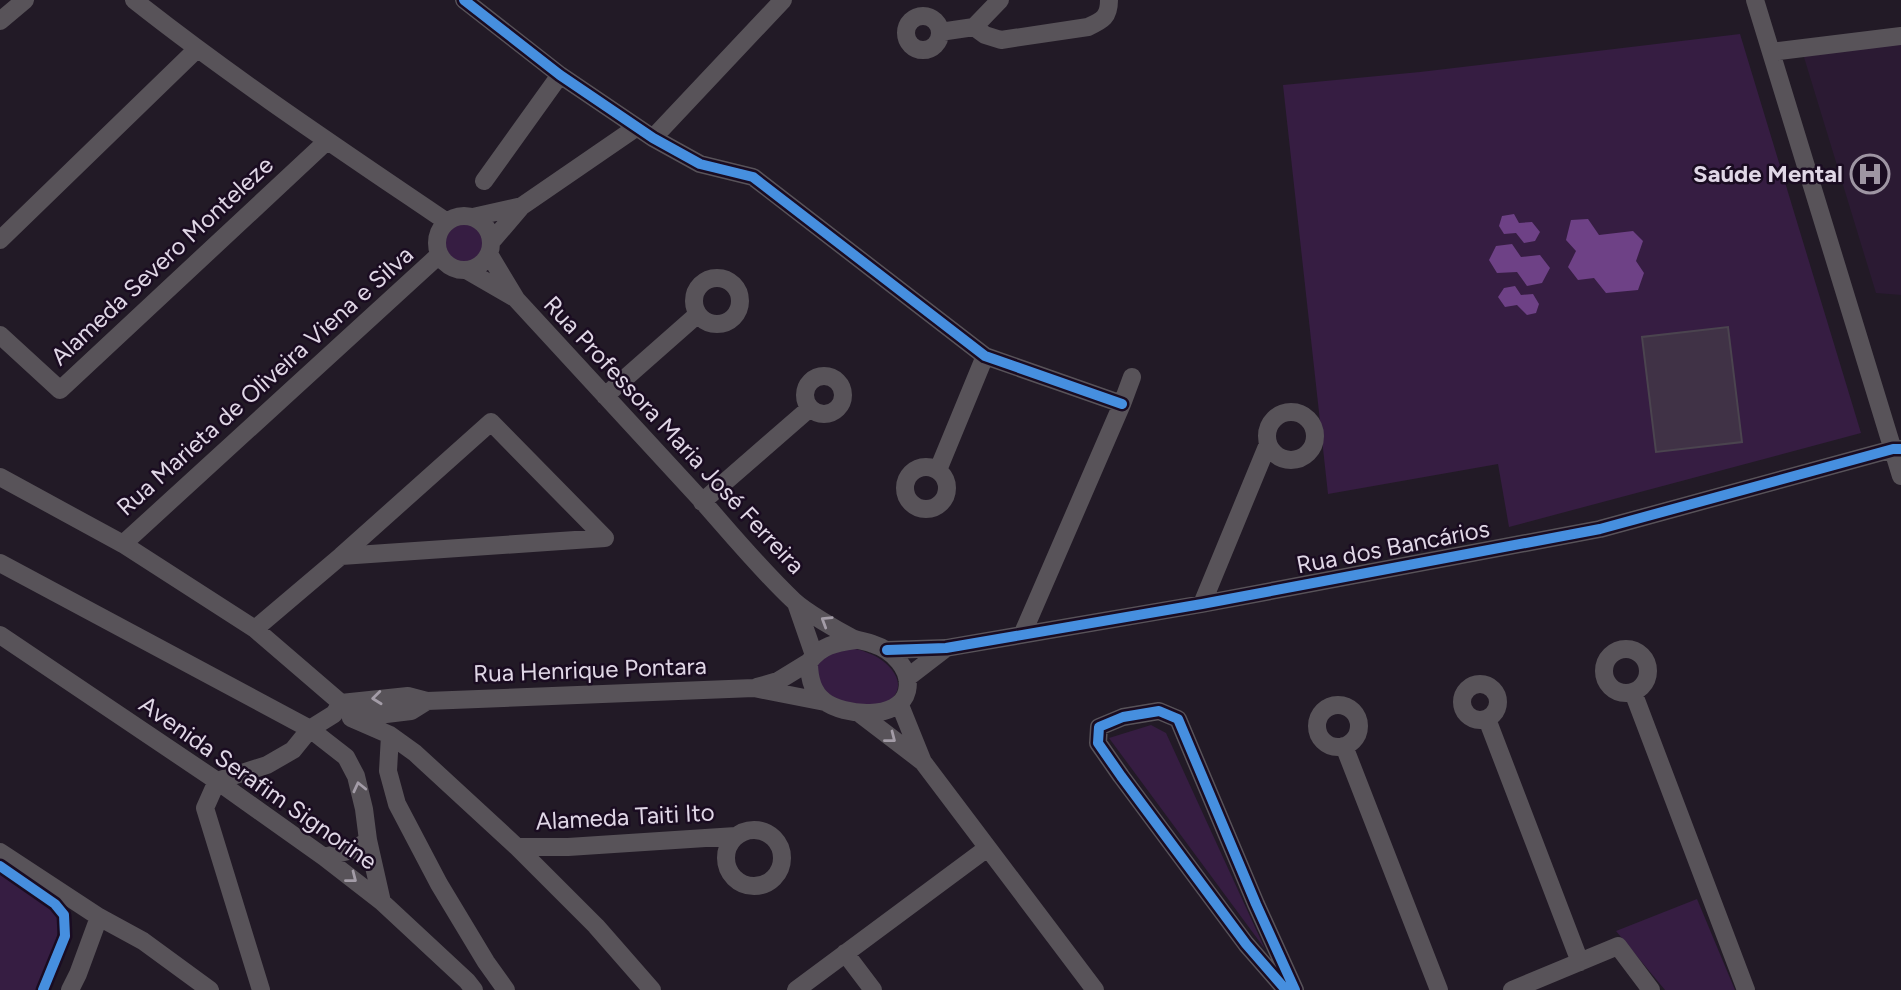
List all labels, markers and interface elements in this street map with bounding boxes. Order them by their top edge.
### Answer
street label: Alameda Severo Monteleze [45,150,279,371]
hospital icon: Saúde Mental [1849,153,1891,195]
place label: Saúde Mental [1693,159,1843,188]
street label: Rua Marieta de Oliveira Viena e Silva [111,240,419,521]
street label: Rua Professora Maria José Ferreira [538,290,811,579]
street label: Rua dos Bancários [1294,514,1492,579]
one-way arrow [820,617,833,630]
street label: Rua Henrique Pontara [473,651,707,688]
street label: Avenida Serafim Signorine [134,689,383,876]
one-way arrow [372,691,383,706]
one-way arrow [883,729,896,742]
one-way arrow [353,781,367,793]
street label: Alameda Taiti Ito [535,797,715,836]
one-way arrow [344,870,356,883]

